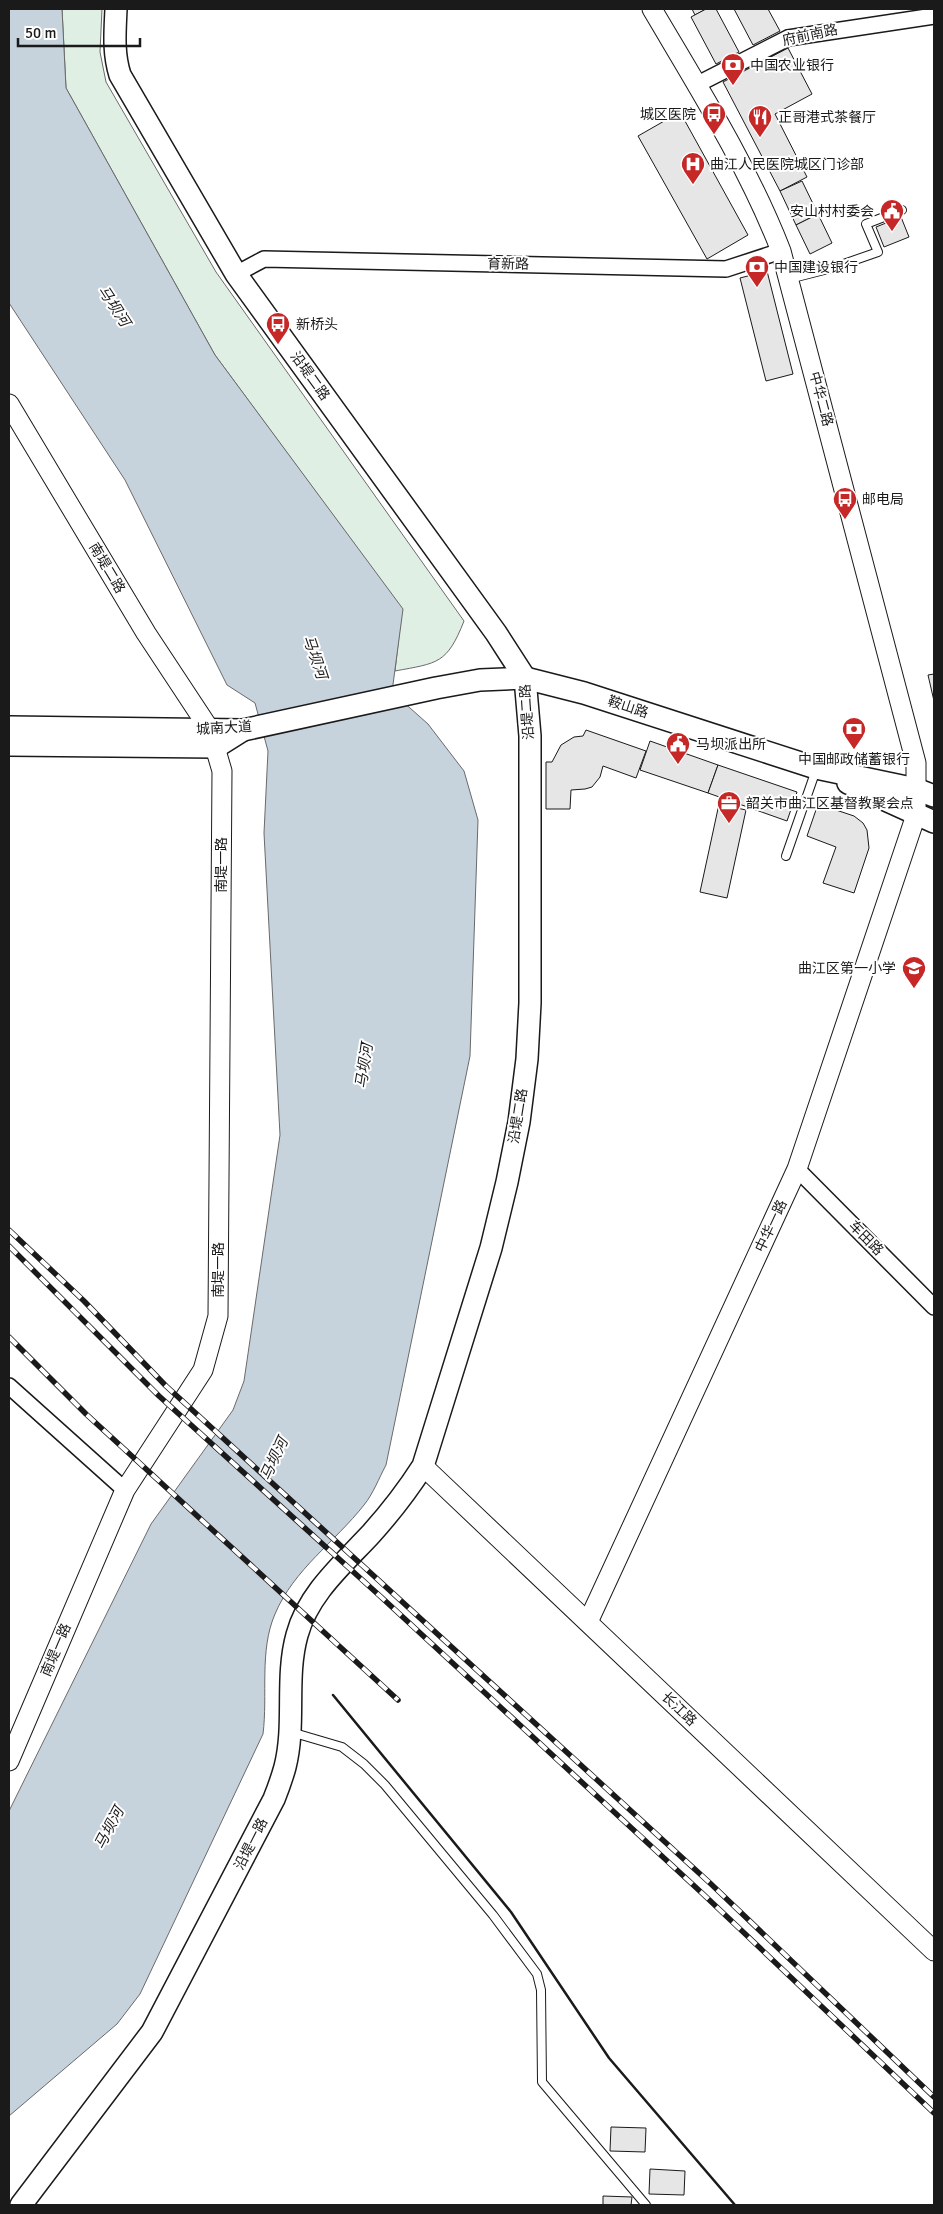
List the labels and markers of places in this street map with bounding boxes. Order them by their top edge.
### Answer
bank icon: 中国农业银行 [720,52,746,86]
place label: 中国农业银行 [750,57,834,74]
bus stop icon: 城区医院 [701,101,727,135]
restaurant icon: 正哥港式茶餐厅 [747,104,773,138]
place label: 城区医院 [640,106,696,123]
place label: 正哥港式茶餐厅 [778,109,876,126]
hospital icon: 曲江人民医院城区门诊部 [680,151,706,185]
place label: 曲江人民医院城区门诊部 [710,156,864,173]
public building icon: 安山村村委会 [879,198,905,232]
place label: 安山村村委会 [790,203,874,220]
bank icon: 中国建设银行 [744,254,770,288]
place label: 中国建设银行 [774,259,858,276]
bus stop icon: 新桥头 [265,311,291,345]
place label: 新桥头 [296,316,338,333]
bus stop icon: 邮电局 [832,486,858,520]
place label: 邮电局 [862,491,904,508]
bank icon: 中国邮政储蓄银行 [841,716,867,750]
public building icon: 马坝派出所 [665,731,691,765]
place label: 马坝派出所 [696,736,766,753]
place label: 中国邮政储蓄银行 [798,751,910,768]
office icon: 韶关市曲江区基督教聚会点 [716,790,742,824]
place label: 韶关市曲江区基督教聚会点 [746,795,914,812]
school or university icon: 曲江区第一小学 [901,955,927,989]
place label: 曲江区第一小学 [798,960,896,977]

